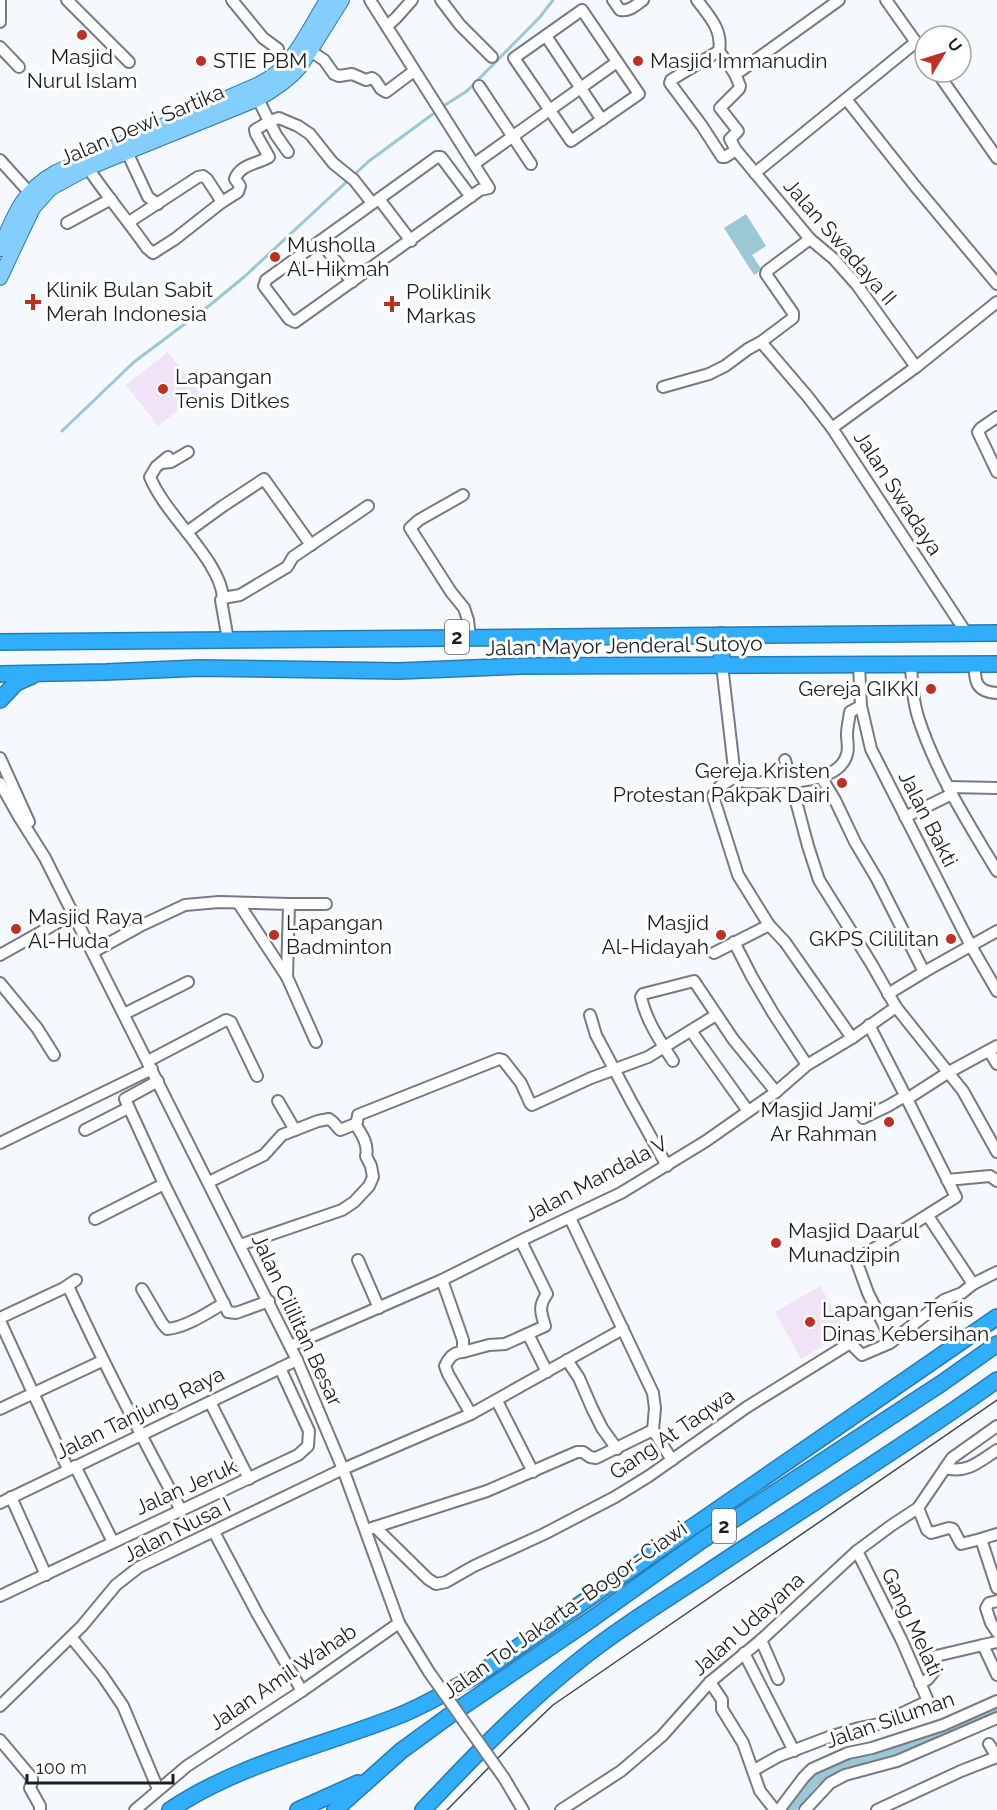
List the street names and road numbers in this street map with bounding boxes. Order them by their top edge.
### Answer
street label: Jalan Dewi Sartika [56,79,228,170]
street label: Jalan Swadaya II [779,173,902,310]
street label: Jalan Swadaya [849,426,948,560]
road number: 2 [445,620,469,654]
street label: Jalan Mayor Jenderal Sutoyo [485,631,763,660]
street label: Jalan Bakti [894,767,963,871]
street label: Jalan Mandala V [520,1130,672,1227]
street label: Jalan Cililitan Besar [247,1230,349,1410]
street label: Jalan Tanjung Raya [51,1361,228,1464]
street label: Gang At Taqwa [605,1383,739,1485]
street label: Jalan Jeruk [131,1453,241,1520]
street label: Jalan Nusa I [119,1492,235,1567]
road number: 2 [712,1509,736,1543]
street label: Jalan Tol Jakarta–Bogor–Ciawi [438,1516,692,1704]
street label: Gang Melati [877,1564,948,1680]
street label: Jalan Udayana [686,1567,809,1680]
street label: Jalan Amil Wahab [204,1618,361,1735]
street label: Jalan Siluman [822,1686,958,1753]

